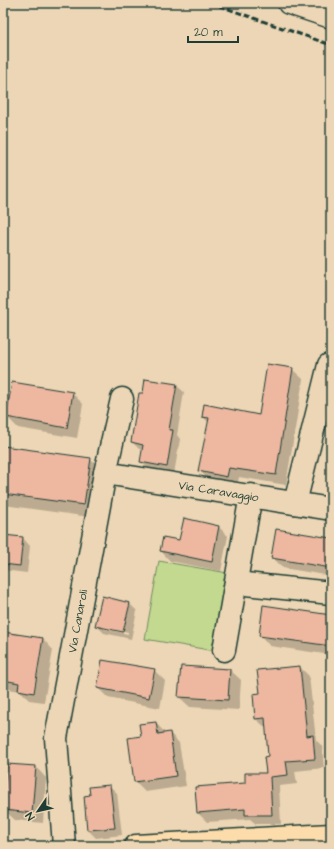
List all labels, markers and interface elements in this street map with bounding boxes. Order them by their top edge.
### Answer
scale bar [188,18,238,44]
text: 20 m [194,24,223,41]
street label: Via Caravaggio [177,476,260,506]
street label: Via Canaroli [63,588,92,654]
north arrow [18,791,58,831]
text: N [22,809,38,823]

